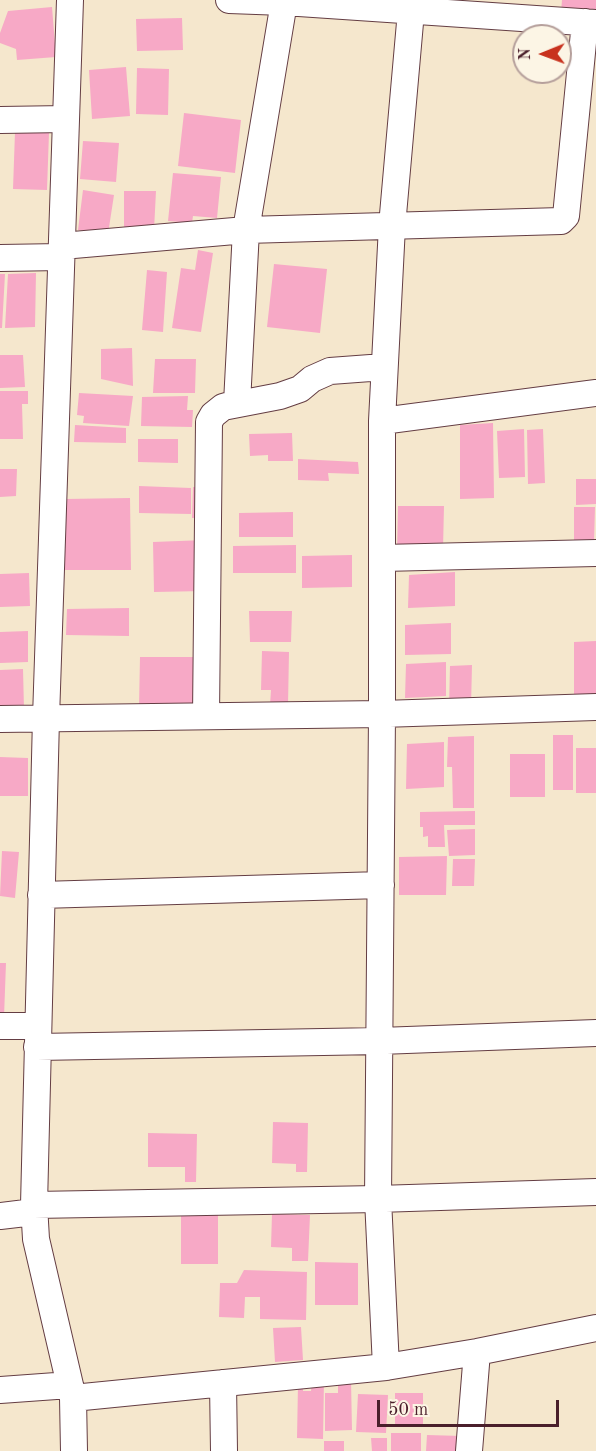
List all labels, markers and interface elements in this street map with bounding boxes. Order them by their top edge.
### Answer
north arrow [512,24,572,84]
text: N [518,48,534,61]
scale bar [380,1388,562,1426]
text: 50 m [388,1401,428,1419]

